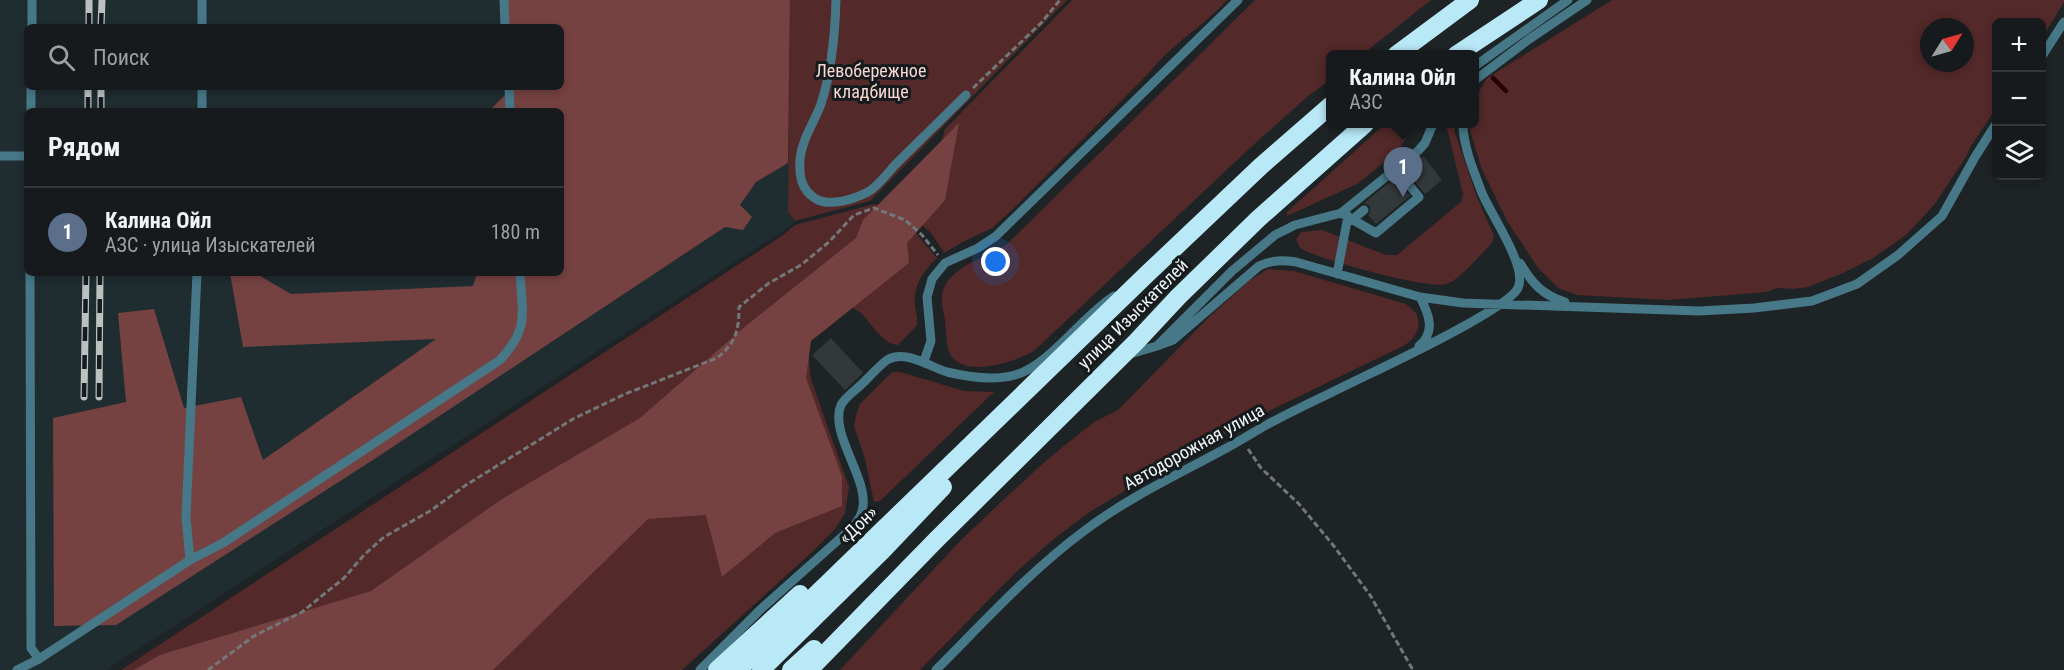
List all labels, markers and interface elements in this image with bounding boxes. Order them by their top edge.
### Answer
north arrow [1920,18,1974,72]
map controls [1992,18,2046,180]
button: + [1992,18,2046,72]
search box [24,24,564,90]
icon: search [45,41,78,74]
text: Поиск [93,45,150,70]
popup [1326,50,1479,128]
park label: Левобережное кладбище [816,60,926,102]
text: Калина Ойл [1349,65,1456,90]
button: − [1992,72,2046,126]
text: АЗС [1349,90,1382,114]
button: layers [1992,126,2046,180]
text: Рядом [48,132,120,162]
pin: 1 [1384,148,1422,197]
text: Калина Ойл [105,208,212,233]
text: 1 [62,220,73,244]
text: 180 m [491,220,540,244]
text: АЗС · улица Изыскателей [105,233,315,257]
your location [981,247,1010,276]
street label: улица Изыскателей [1073,254,1192,373]
street label: Автодорожная улица [1120,399,1268,494]
street label: «Дон» [834,501,881,548]

